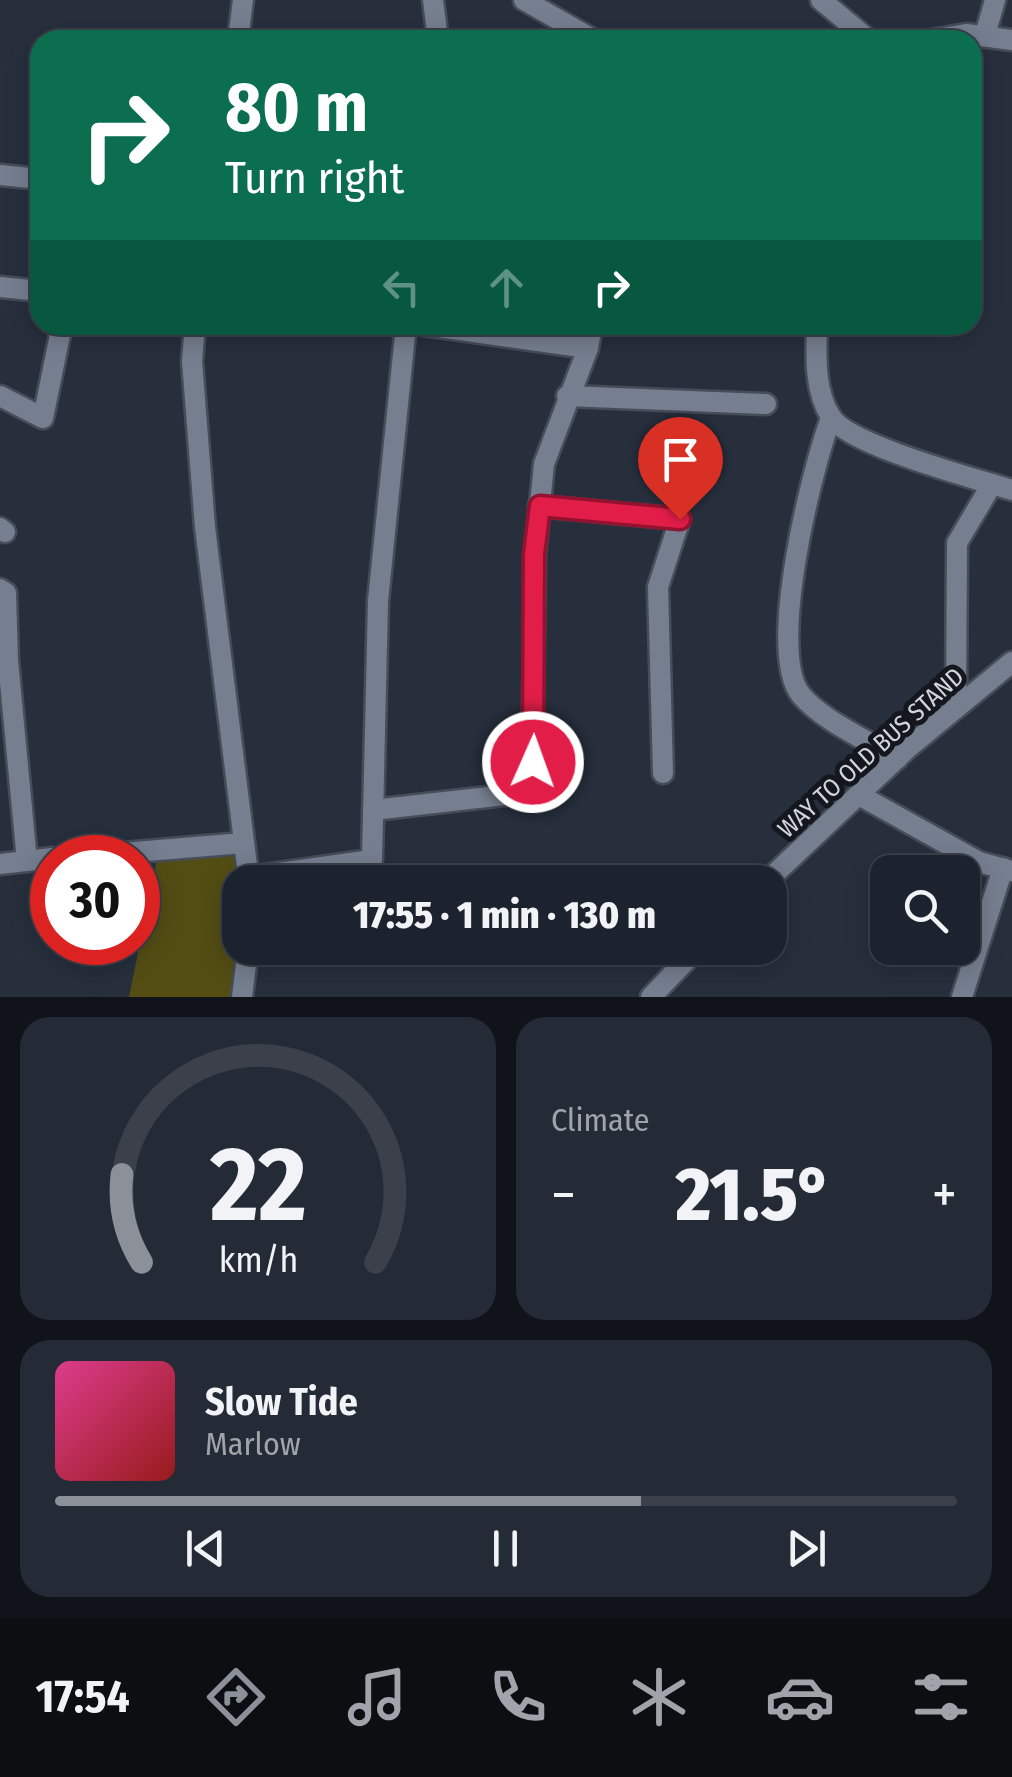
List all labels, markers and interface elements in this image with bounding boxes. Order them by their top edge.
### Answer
text: 80 m [225,66,368,150]
icon: right [60,70,190,200]
text: Turn right [225,151,404,205]
icon: left [374,260,429,315]
icon: ahead [479,260,534,315]
icon: right [584,260,639,315]
pin [638,417,723,520]
icon: arrive [653,432,708,487]
street label: WAY TO OLD BUS STAND [772,662,970,844]
position arrow [481,710,585,814]
speed limit sign: 30 [30,835,160,965]
map controls [870,855,980,965]
button: search [870,855,980,965]
text: 17:55 · 1 min · 130 m [353,892,656,938]
text: Climate [551,1101,650,1139]
text: 22 [209,1123,306,1248]
text: 21.5° [676,1150,832,1240]
text: − [551,1162,576,1228]
text: + [932,1162,957,1228]
text: km/h [218,1239,298,1281]
text: Slow Tide [205,1379,358,1425]
text: Marlow [205,1425,301,1463]
icon: previous [178,1521,233,1576]
icon: pause [478,1521,533,1576]
icon: next [779,1521,834,1576]
icon: directions [201,1662,271,1732]
icon: music [342,1662,412,1732]
icon: phone [483,1662,553,1732]
icon: climate [624,1662,694,1732]
icon: car [765,1662,835,1732]
icon: filters [906,1662,976,1732]
text: 17:54 [36,1670,130,1724]

